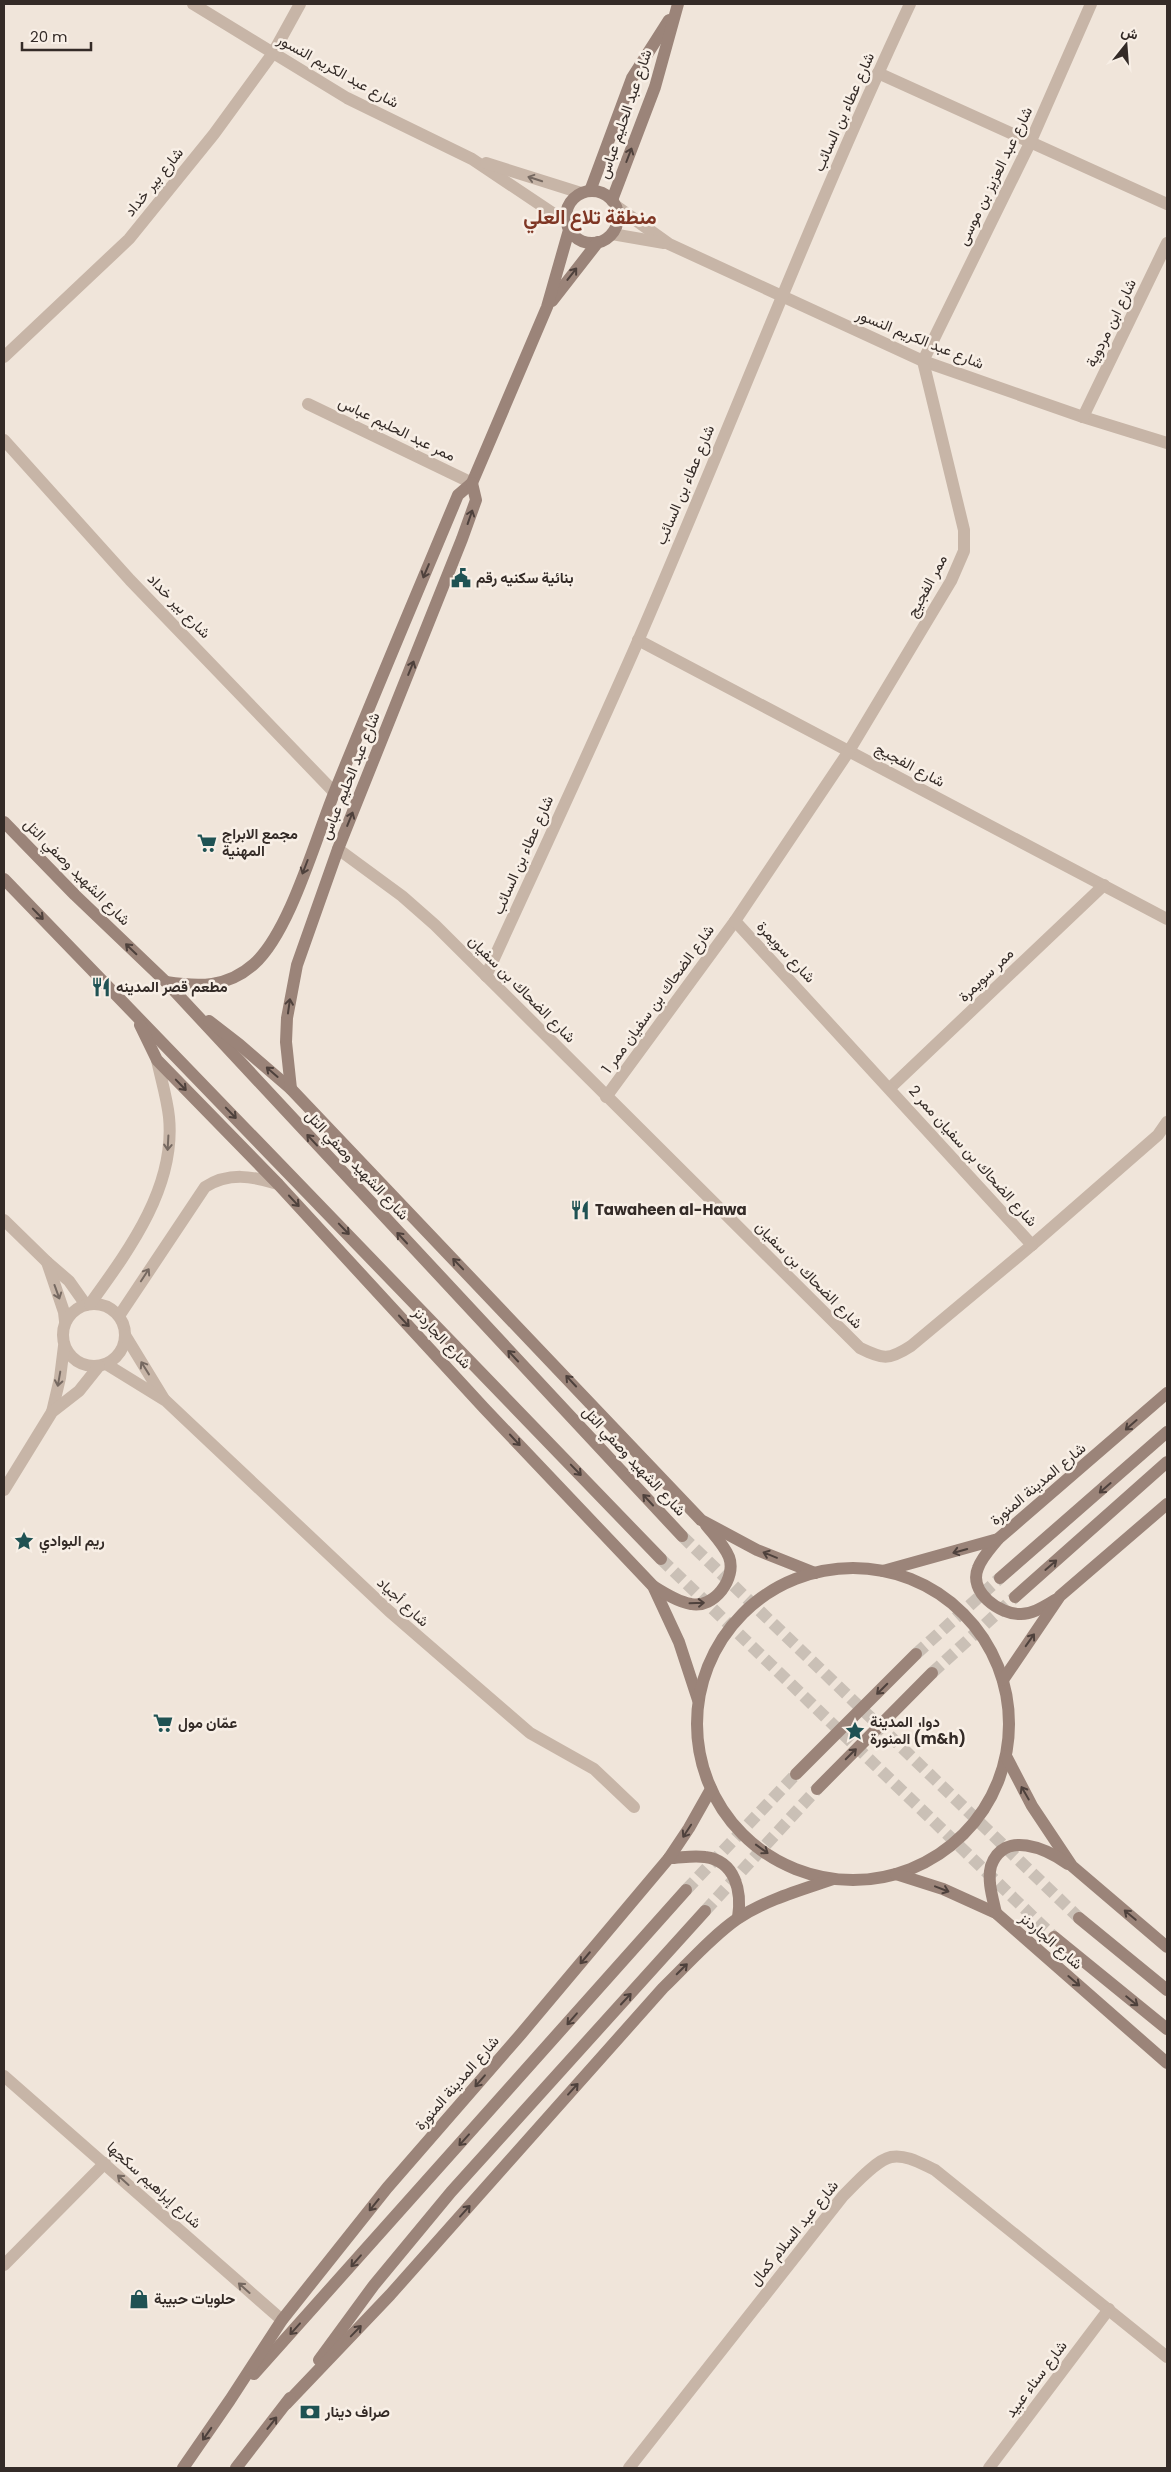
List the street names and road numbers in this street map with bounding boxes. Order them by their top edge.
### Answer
street label: شارع عبد الكريم النسور [272,28,403,114]
street label: شارع عبد الحليم عباس [593,46,658,182]
street label: شارع عطاء بن السائب [808,49,880,175]
street label: شارع عبد العزيز بن موسى [952,103,1038,249]
street label: شارع بير خداد [119,143,189,221]
street label: شارع ابن مردوية [1080,275,1142,371]
street label: شارع عبد الكريم النسور [852,303,987,375]
street label: ممر عبد الحليم عباس [335,391,459,466]
street label: شارع عطاء بن السائب [650,421,720,548]
street label: ممر الفجيج [901,551,953,621]
street label: شارع بير خداد [142,568,216,644]
street label: شارع عبد الحليم عباس [314,709,386,843]
street label: شارع الفجيج [871,737,949,793]
street label: شارع عطاء بن السائب [487,792,559,918]
street label: شارع الشهيد وصفي التل [17,813,136,932]
street label: شارع سويمرة [752,916,821,988]
street label: شارع الضحاك بن سفيان ممر 1 [596,920,720,1078]
street label: شارع الضحاك بن سفيان [463,930,581,1048]
street label: ممر سويمرة [953,943,1018,1006]
street label: شارع الضحاك بن سفيان ممر 2 [903,1081,1043,1232]
street label: شارع الشهيد وصفي التل [299,1105,414,1226]
street label: شارع الضحاك بن سفيان [750,1216,868,1334]
street label: شارع الجاردنز [407,1301,477,1374]
street label: شارع الشهيد وصفي التل [576,1401,691,1522]
street label: شارع المدينة المنورة [985,1437,1091,1531]
street label: شارع أجياد [372,1572,434,1632]
street label: شارع الجاردنز [1014,1907,1088,1975]
street label: شارع المدينة المنورة [410,2031,504,2135]
street label: شارع إبراهيم سكجها [102,2136,206,2234]
street label: شارع عبد السلام كمال [744,2175,844,2291]
street label: شارع سناء عبيد [1000,2336,1072,2422]

